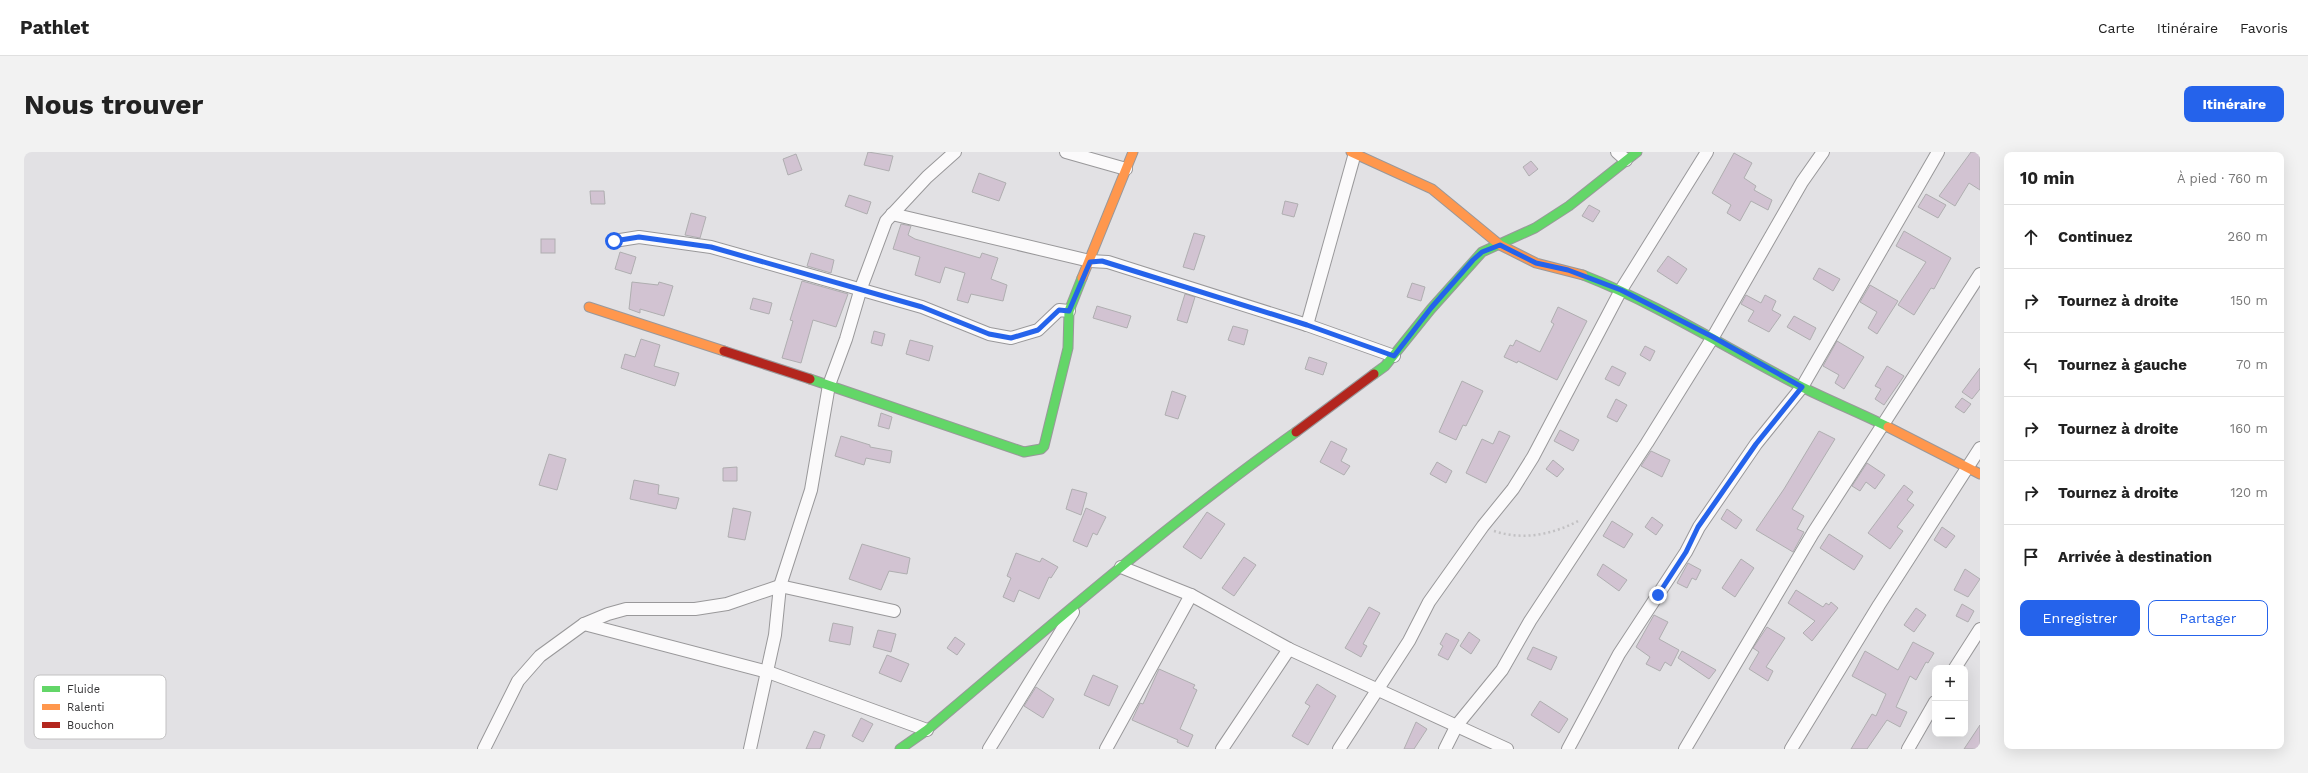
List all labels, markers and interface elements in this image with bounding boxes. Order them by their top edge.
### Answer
text: Pathlet [20,16,89,39]
text: Carte [2098,20,2135,36]
text: Itinéraire [2157,20,2218,36]
text: Favoris [2240,20,2288,36]
button: Itinéraire [2184,86,2284,122]
text: Nous trouver [24,88,203,121]
text: 10 min [2020,168,2075,188]
text: À pied · 760 m [2177,171,2268,186]
icon: ahead [2020,226,2042,248]
text: Continuez [2058,228,2132,246]
text: 260 m [2228,229,2268,244]
route start [605,232,623,250]
icon: right [2020,290,2042,312]
text: Tournez à droite [2058,292,2178,310]
text: 150 m [2230,293,2268,308]
icon: left [2020,354,2042,376]
text: Tournez à gauche [2058,356,2187,374]
text: 70 m [2236,357,2268,372]
icon: right [2020,418,2042,440]
text: Tournez à droite [2058,420,2178,438]
text: 160 m [2230,421,2268,436]
icon: right [2020,482,2042,504]
text: Tournez à droite [2058,484,2178,502]
text: 120 m [2230,485,2268,500]
icon: arrive [2020,546,2042,568]
text: Arrivée à destination [2058,548,2212,566]
route end [1649,586,1667,604]
button: Enregistrer [2020,600,2140,636]
button: Partager [2148,600,2268,636]
map controls [1932,665,1968,737]
button: + [1932,665,1968,701]
legend [34,675,166,739]
text: Fluide [67,683,100,696]
text: Ralenti [67,701,105,714]
button: − [1932,701,1968,737]
text: Bouchon [67,719,114,732]

